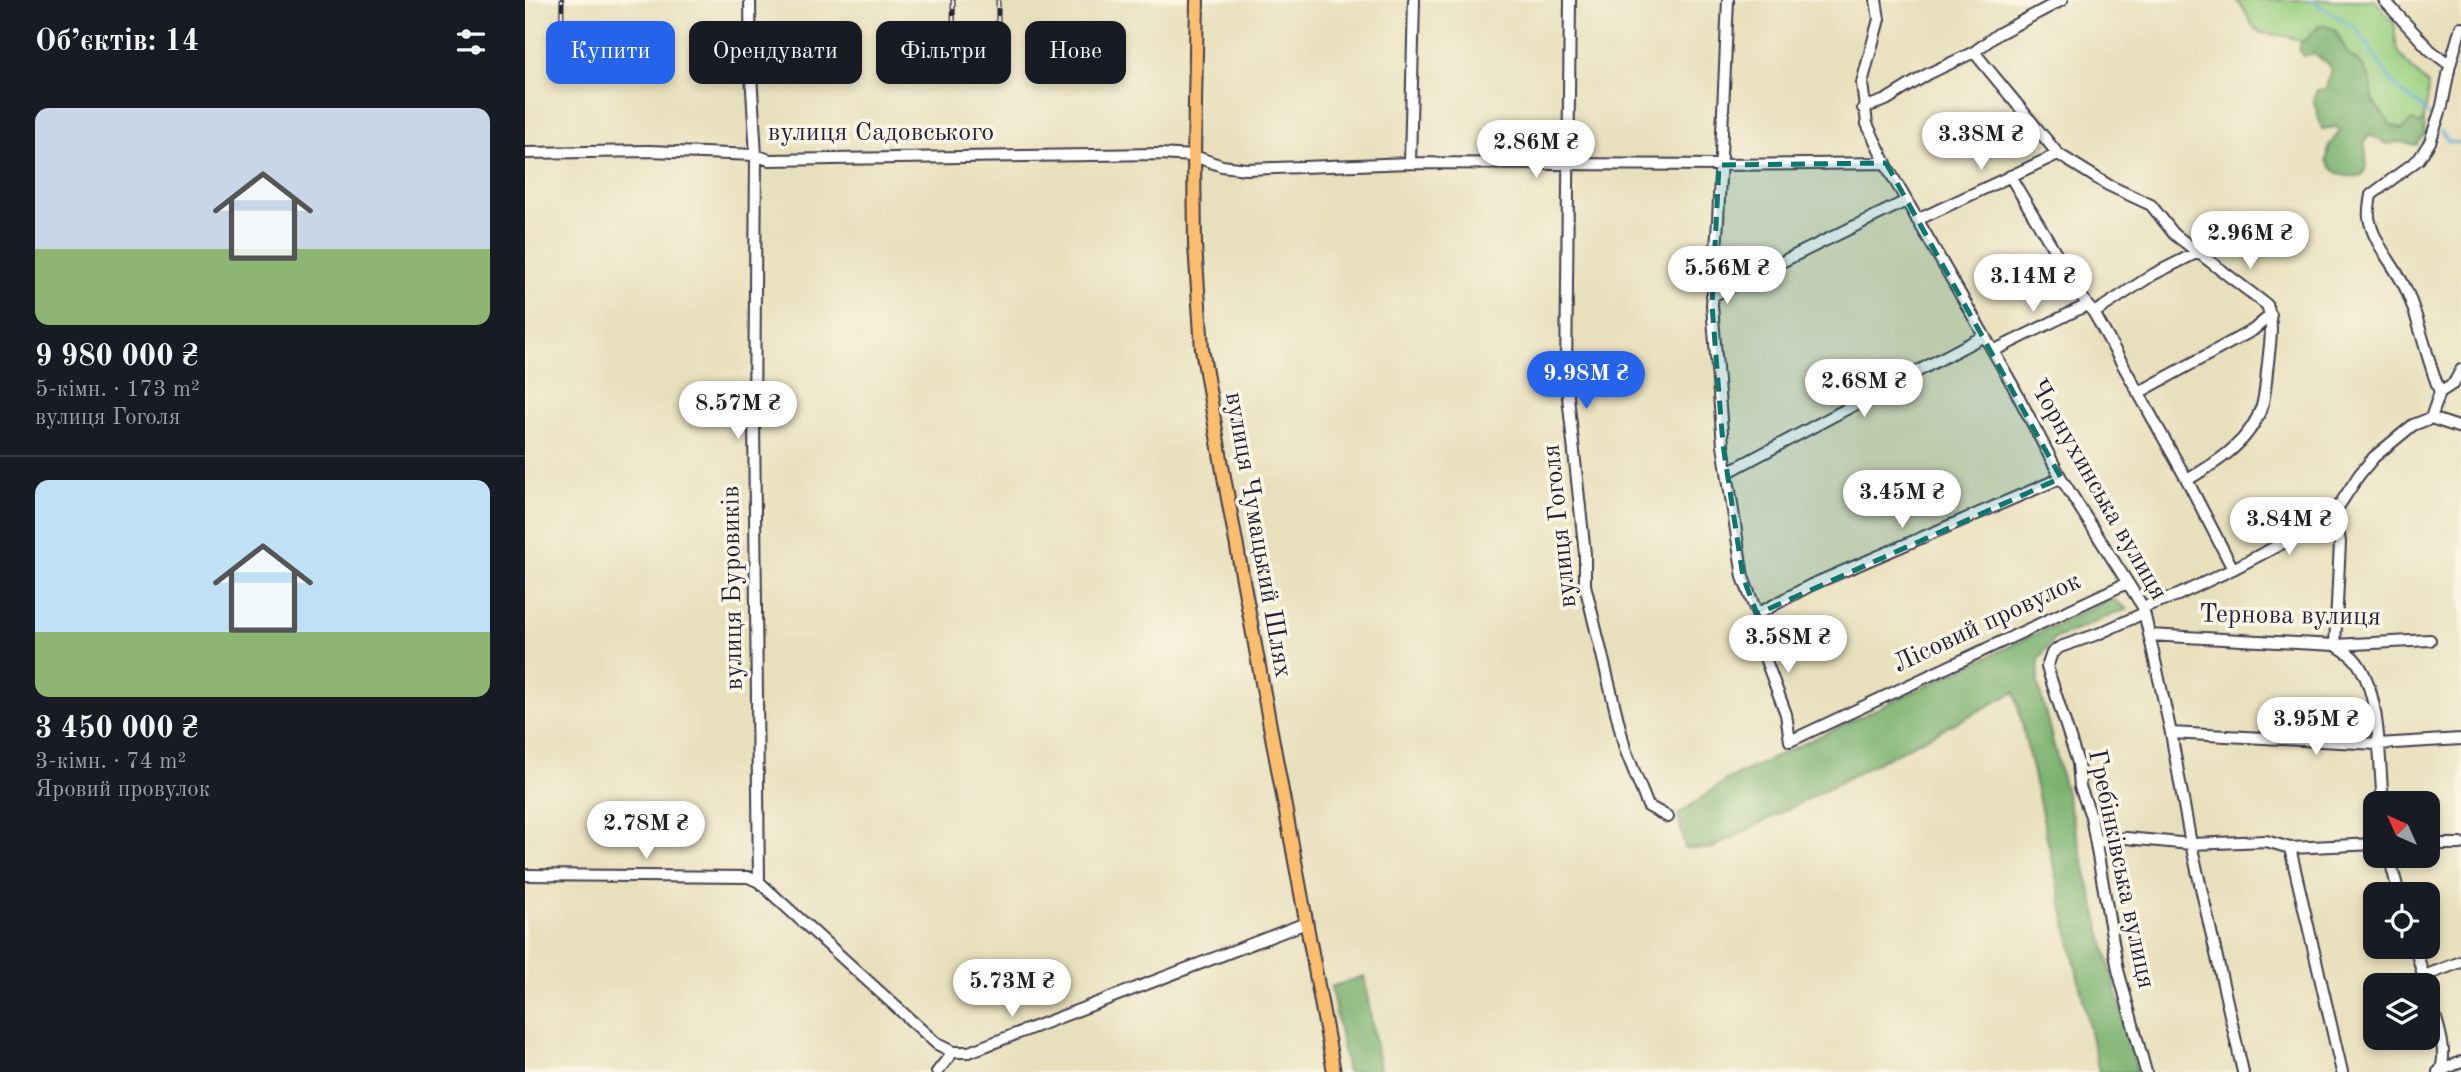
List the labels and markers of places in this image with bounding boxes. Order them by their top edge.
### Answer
pin: 3.38M ₴ [1916,113,2046,172]
pin: 2.86M ₴ [1471,120,1601,180]
pin: 2.96M ₴ [2185,212,2315,271]
pin: 5.56M ₴ [1662,246,1792,306]
pin: 3.14M ₴ [1968,254,2098,314]
pin: 9.98M ₴ [1521,352,1651,411]
pin: 2.68M ₴ [1799,360,1929,419]
pin: 8.57M ₴ [673,382,803,441]
pin: 3.45M ₴ [1837,470,1967,530]
pin: 3.84M ₴ [2224,498,2354,557]
pin: 3.58M ₴ [1723,616,1853,675]
pin: 3.95M ₴ [2251,698,2381,757]
pin: 2.78M ₴ [581,802,711,861]
pin: 5.73M ₴ [947,960,1077,1019]

